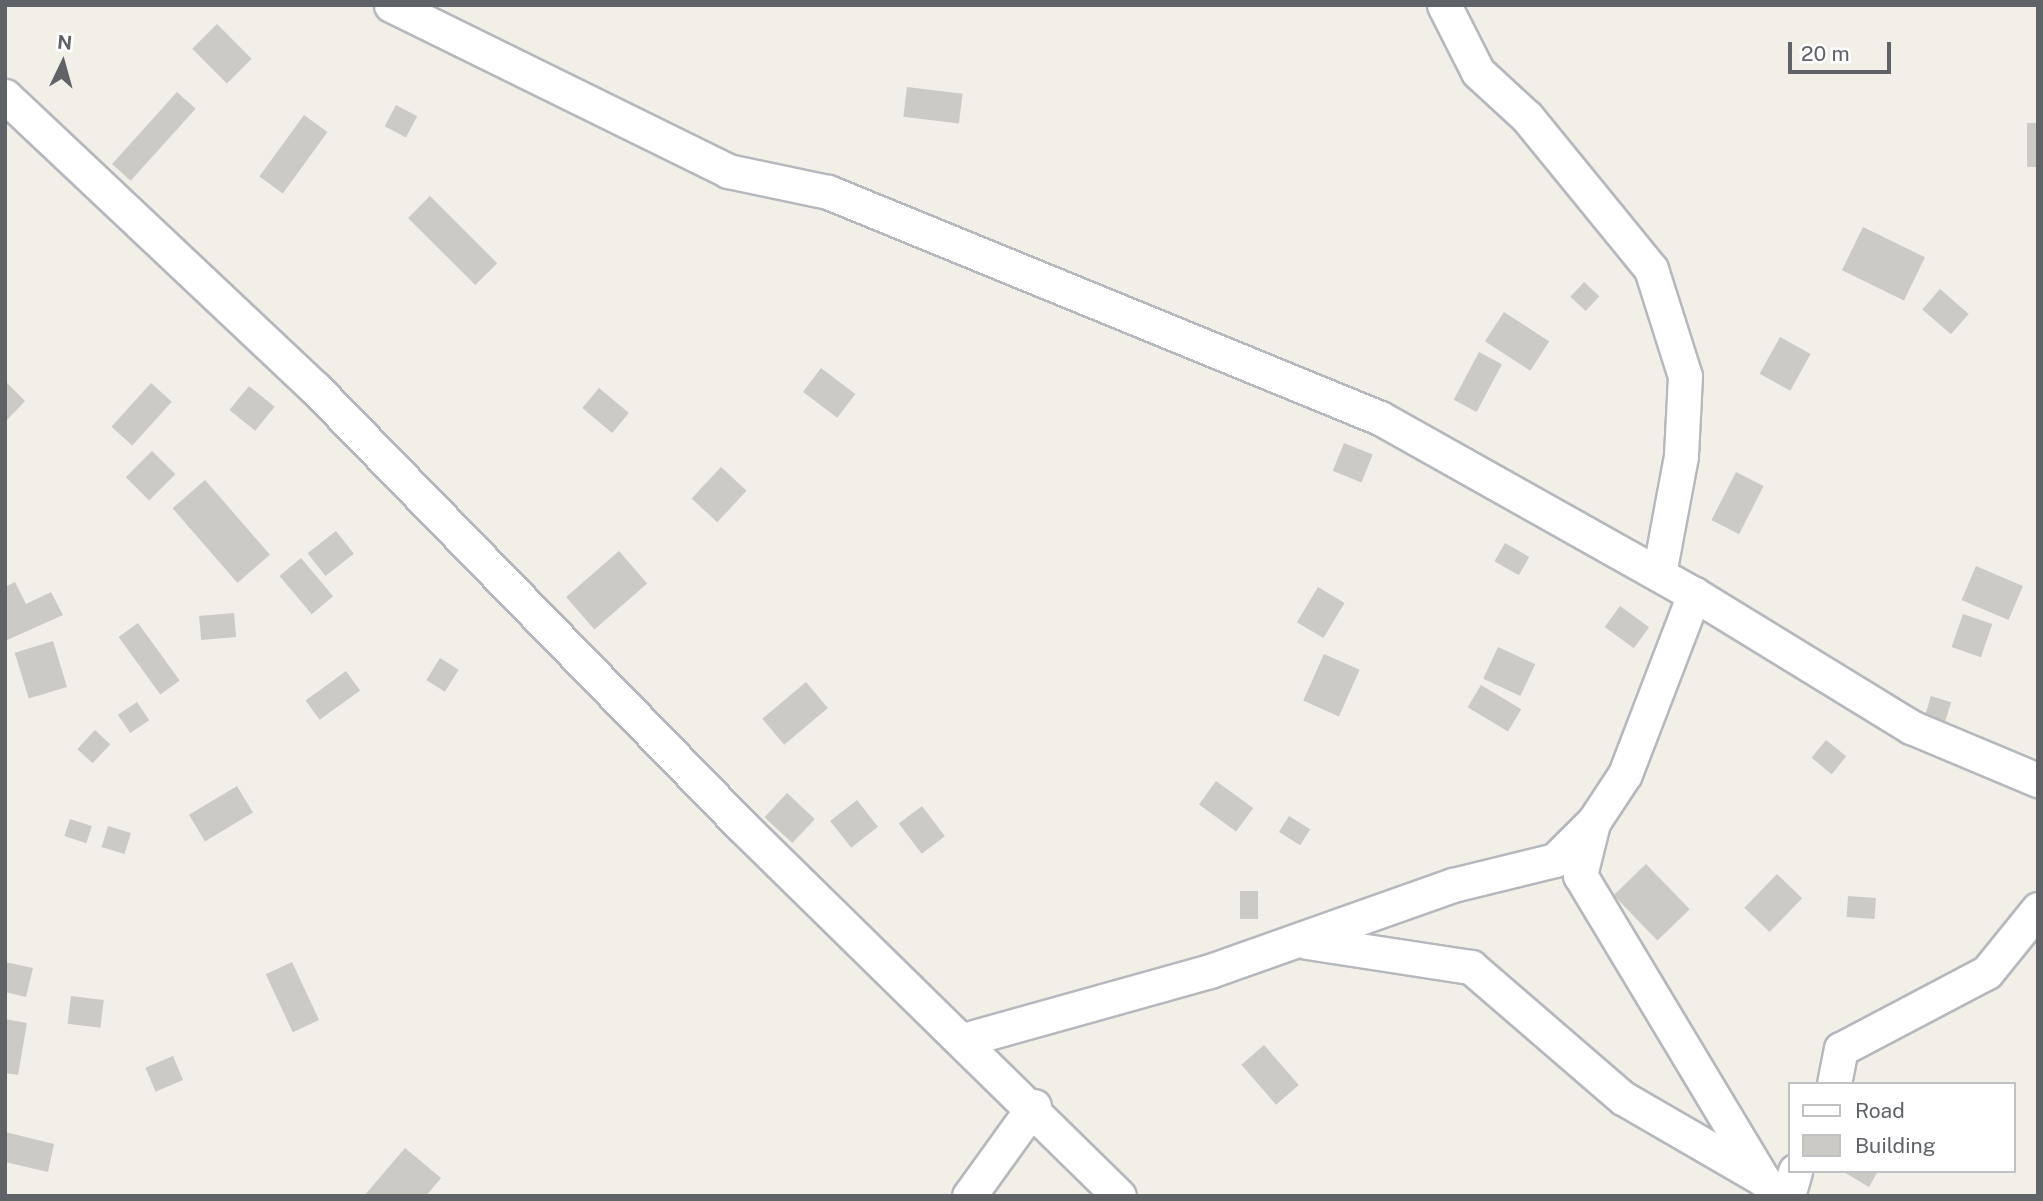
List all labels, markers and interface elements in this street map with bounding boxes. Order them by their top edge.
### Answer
north arrow [28,28,98,98]
scale bar [1791,28,1894,72]
text: N [56,30,73,54]
text: 20 m [1801,41,1850,66]
legend [1787,1082,2015,1173]
text: Road [1855,1098,1905,1123]
text: Building [1855,1133,1936,1158]

